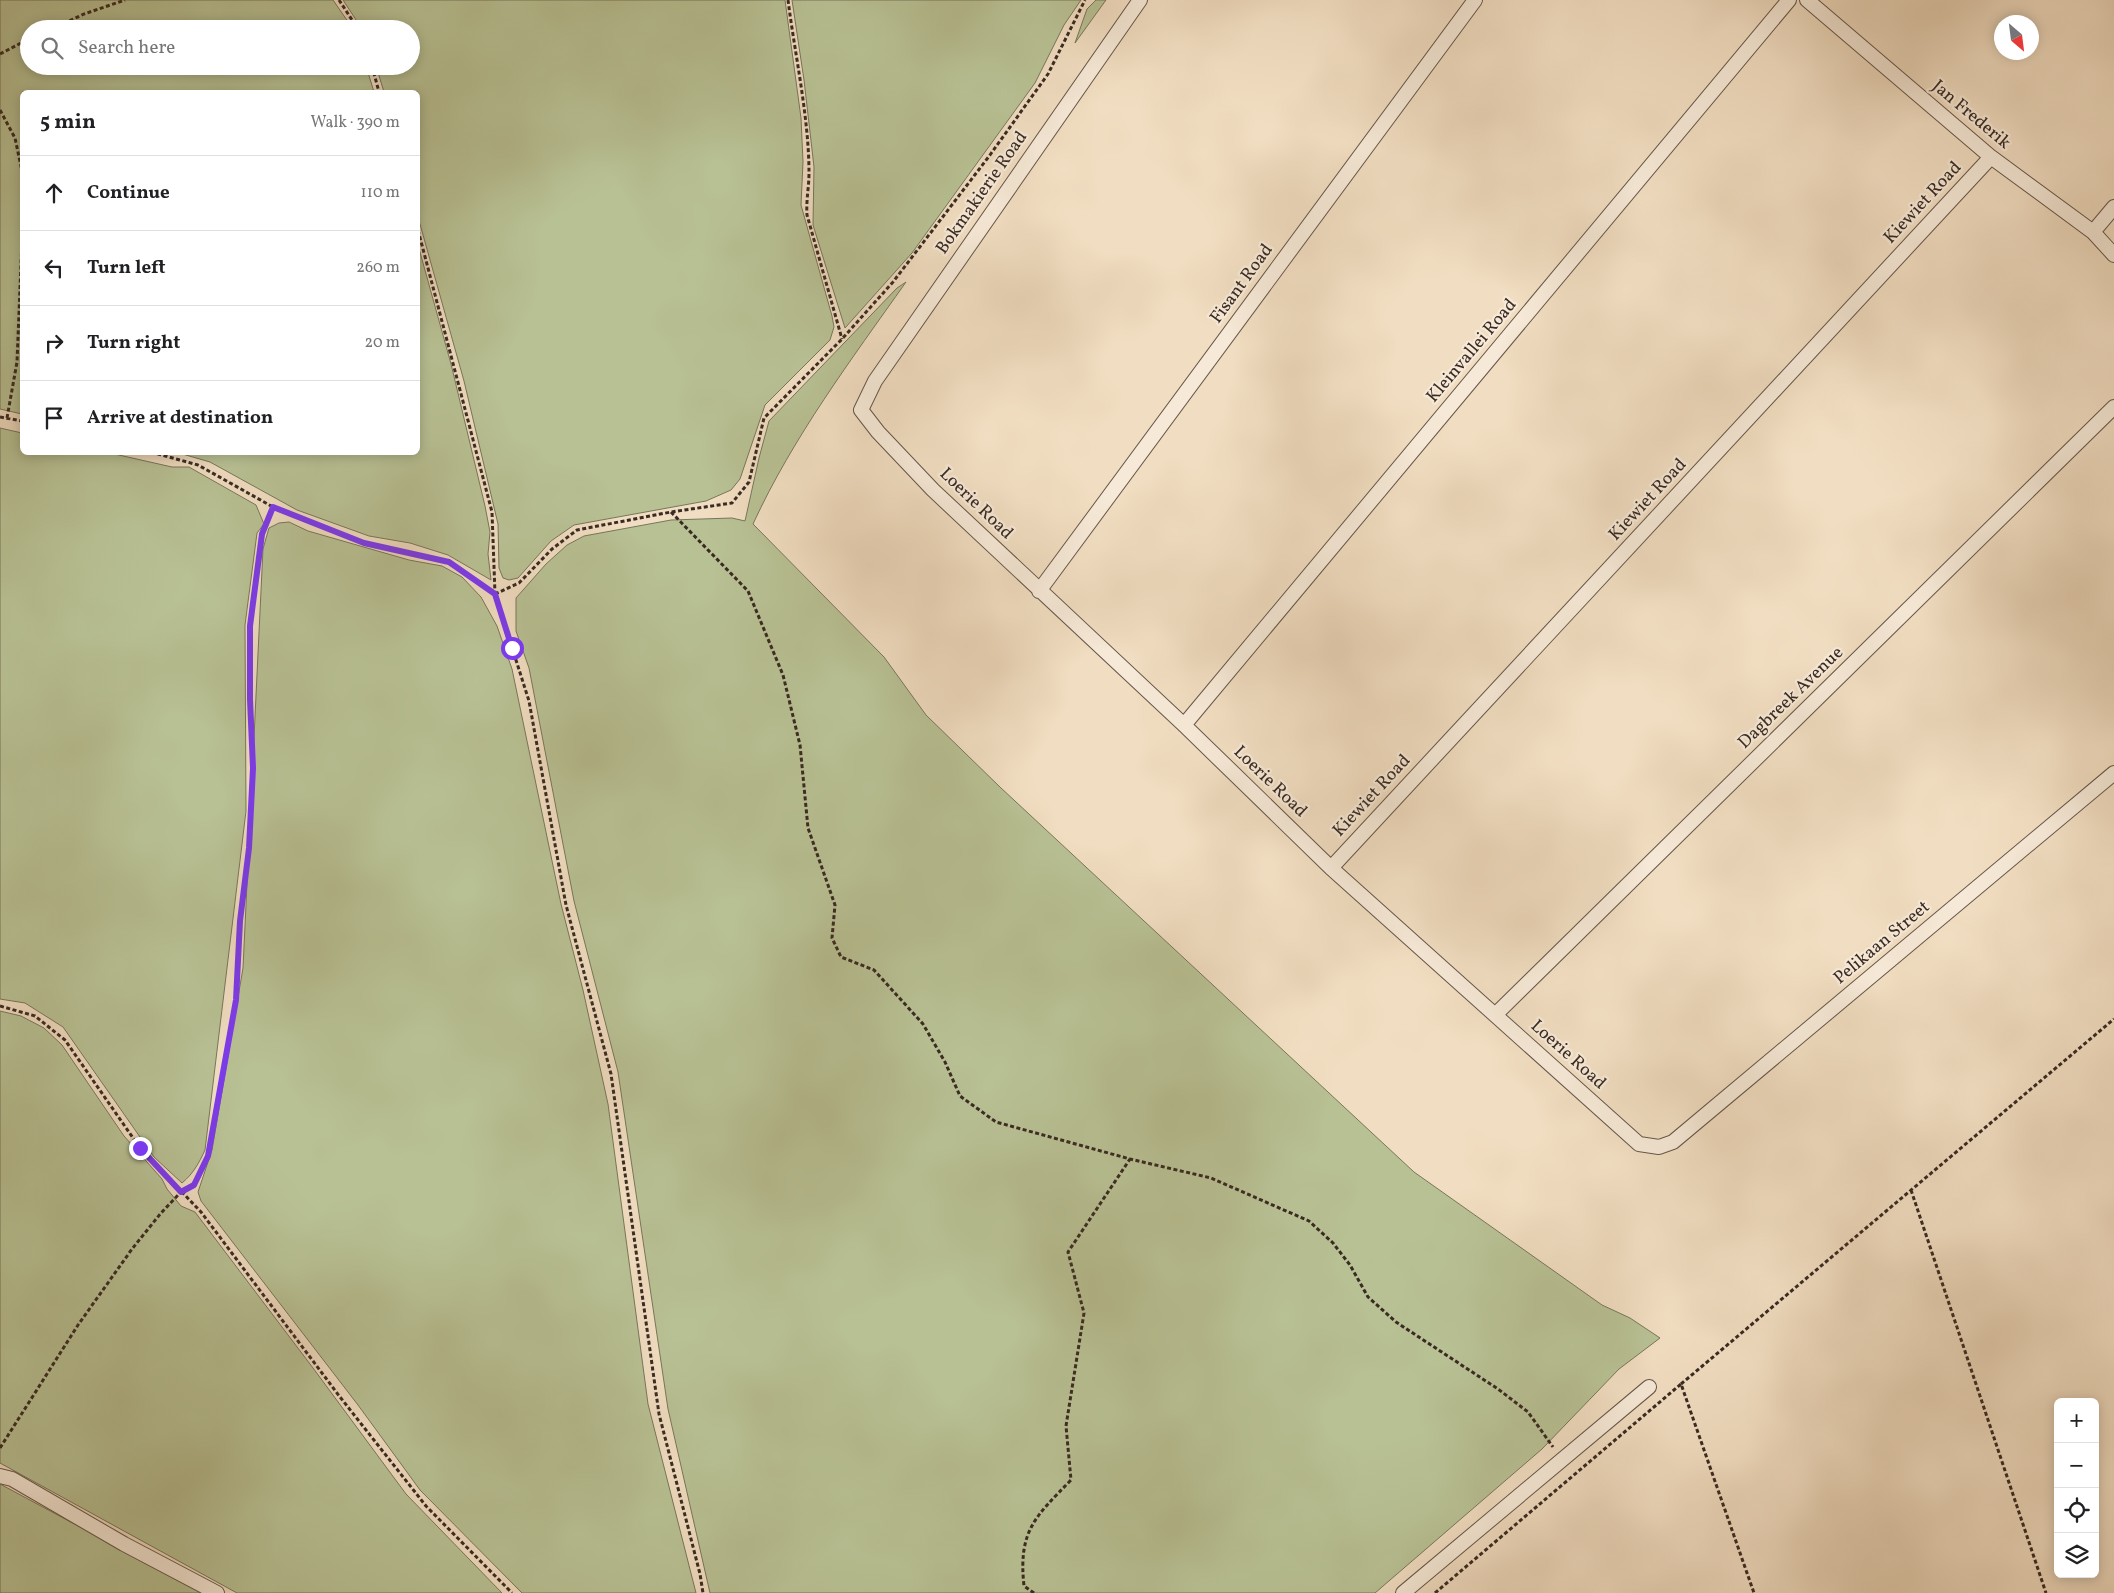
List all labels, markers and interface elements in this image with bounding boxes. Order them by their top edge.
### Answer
north arrow [1994,15,2039,60]
search box [20,20,420,75]
icon: search [38,34,66,62]
text: Search here [78,35,175,61]
street label: Jan Frederik [1926,74,2016,156]
text: 5 min [40,108,96,137]
text: Walk · 390 m [311,112,400,134]
street label: Bokmakierie Road [930,127,1034,259]
street label: Kiewiet Road [1878,156,1968,250]
icon: ahead [40,179,68,207]
text: Continue [87,180,170,206]
text: 110 m [361,182,400,204]
street label: Fisant Road [1205,239,1279,329]
icon: left [40,254,68,282]
text: Turn left [87,255,166,281]
text: 260 m [356,257,400,279]
street label: Kleinvallei Road [1421,294,1523,408]
icon: right [40,329,68,357]
text: Turn right [87,330,180,356]
text: 20 m [365,332,400,354]
icon: arrive [40,404,68,432]
text: Arrive at destination [87,405,273,431]
street label: Kiewiet Road [1603,453,1693,547]
street label: Loerie Road [934,462,1018,546]
route start [501,637,524,660]
street label: Dagbreek Avenue [1733,641,1849,755]
street label: Loerie Road [1228,740,1312,824]
street label: Kiewiet Road [1327,749,1417,843]
street label: Pelikaan Street [1828,895,1936,991]
street label: Loerie Road [1525,1014,1611,1096]
route end [129,1137,152,1160]
map controls [2054,1398,2099,1578]
button: + [2054,1398,2099,1443]
button: − [2054,1443,2099,1488]
button: locate [2054,1488,2099,1533]
button: layers [2054,1533,2099,1578]

